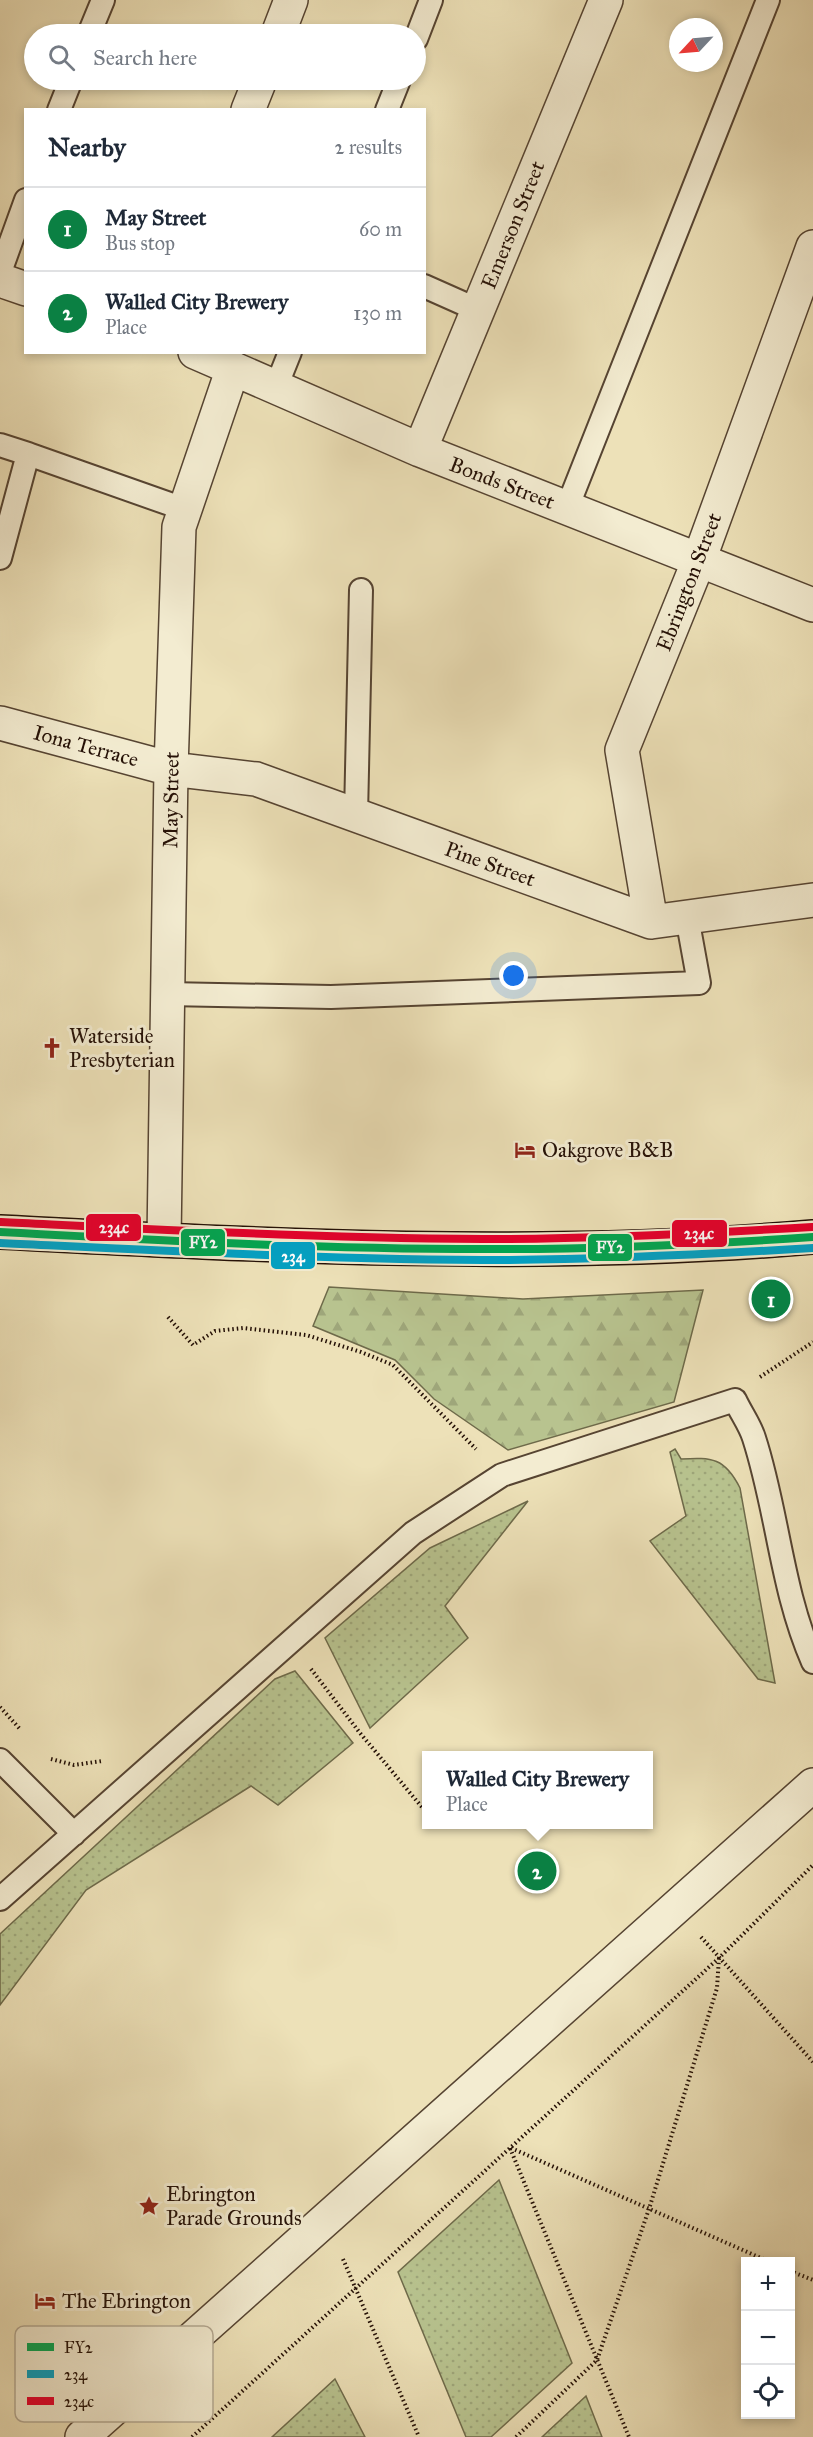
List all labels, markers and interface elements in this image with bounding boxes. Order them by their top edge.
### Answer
north arrow [669,18,723,72]
search box [24,24,426,90]
icon: search [45,41,78,74]
text: Search here [93,44,197,71]
text: Nearby [48,131,126,163]
text: 2 results [334,135,402,159]
street label: Emerson Street [476,157,551,293]
text: May Street [105,204,206,231]
text: 1 [64,217,71,241]
text: 60 m [359,217,402,241]
text: Bus stop [105,231,175,255]
text: Walled City Brewery [105,288,288,315]
text: 2 [63,301,72,325]
text: 130 m [353,301,402,325]
text: Place [105,315,147,339]
street label: Bonds Street [446,451,559,515]
street label: Ebrington Street [651,509,728,655]
street label: Iona Terrace [31,720,142,773]
street label: May Street [157,751,185,849]
street label: Pine Street [441,836,539,893]
your location [499,961,528,990]
place label: Waterside Presbyterian [69,1023,175,1073]
church icon: Waterside Presbyterian [40,1036,64,1060]
place label: Oakgrove B&B [542,1137,673,1163]
hotel icon: Oakgrove B&B [513,1138,537,1162]
line badge: 234c [85,1213,142,1242]
text: 234c [99,1218,129,1238]
line badge: 234c [671,1219,728,1248]
text: 234c [684,1224,714,1244]
line badge: FY2 [180,1228,226,1257]
text: FY2 [189,1233,218,1252]
line badge: FY2 [587,1233,633,1262]
text: FY2 [596,1238,625,1257]
line badge: 234 [270,1241,316,1270]
text: 234 [281,1247,306,1267]
pin: 1 [752,1276,790,1322]
popup [422,1751,653,1829]
text: Walled City Brewery [446,1765,629,1792]
text: Place [446,1792,488,1816]
pin: 2 [518,1848,556,1894]
place label: Ebrington Parade Grounds [166,2181,302,2231]
place icon: Ebrington Parade Grounds [137,2194,161,2218]
map controls [741,2257,795,2419]
button: + [741,2257,795,2311]
place label: The Ebrington [62,2288,191,2314]
hotel icon: The Ebrington [33,2289,57,2313]
button: − [741,2311,795,2365]
legend [15,2326,213,2422]
text: FY2 [64,2338,93,2357]
text: 234 [64,2365,88,2384]
button: locate [741,2365,795,2419]
text: 234c [64,2392,94,2411]

